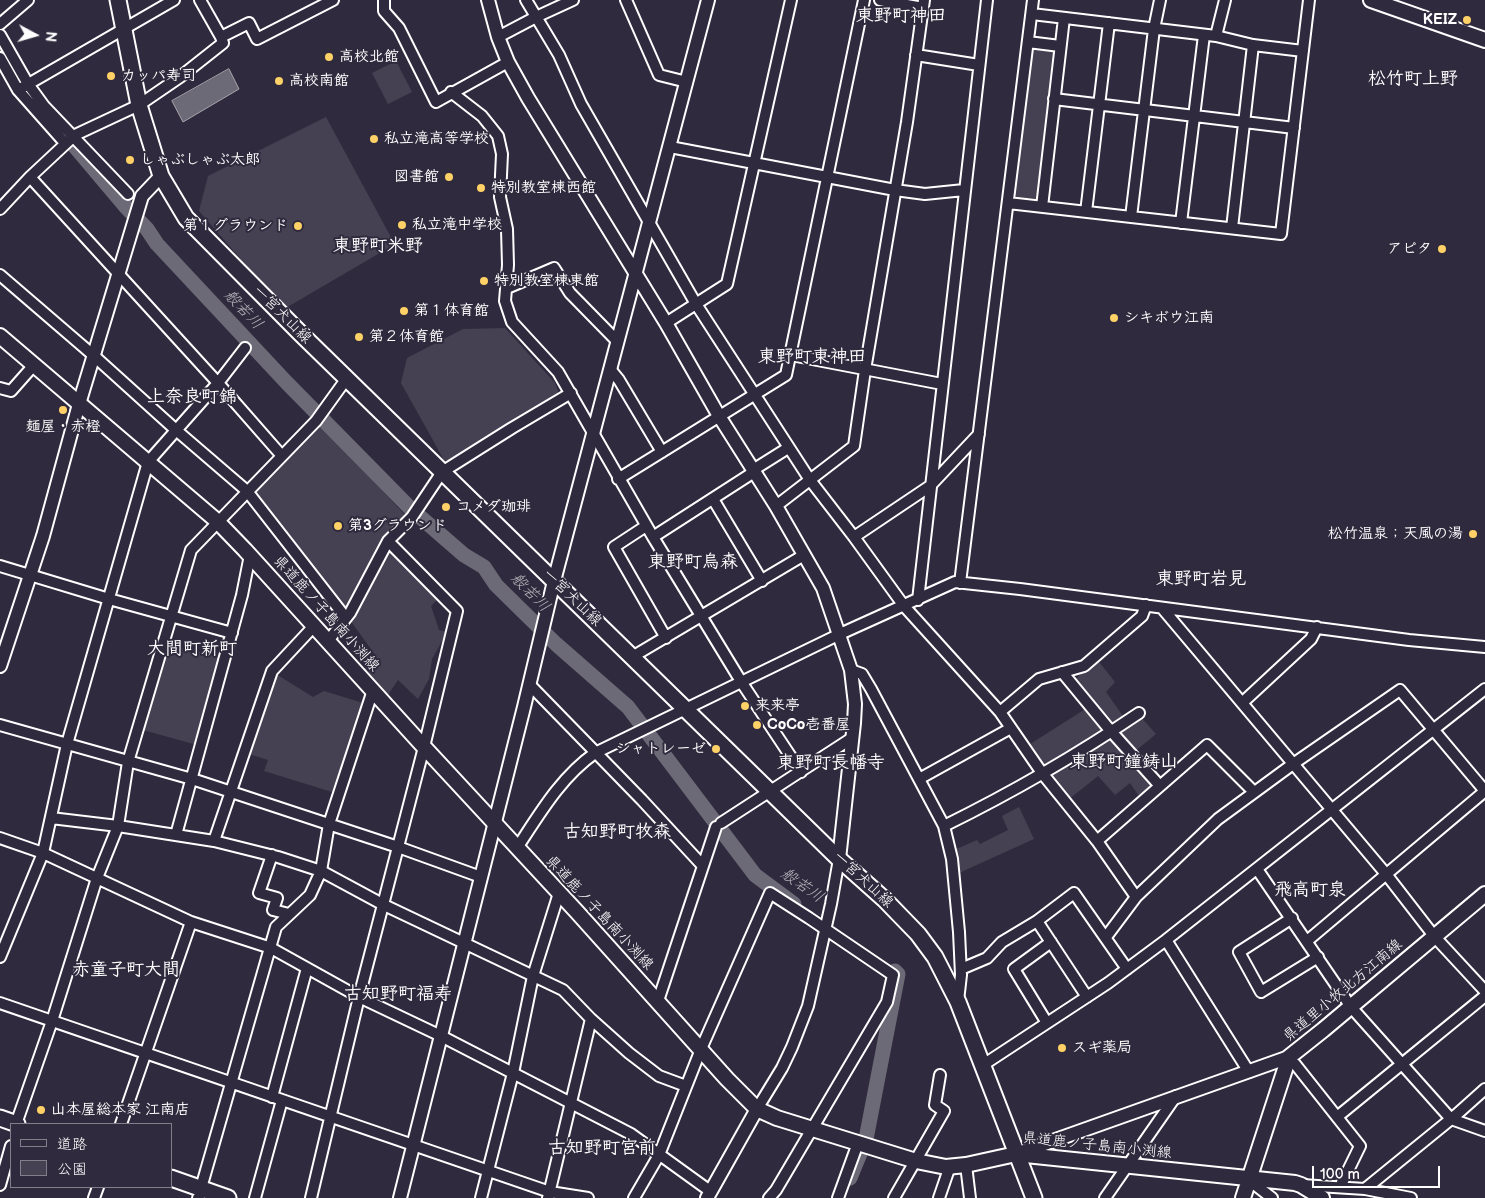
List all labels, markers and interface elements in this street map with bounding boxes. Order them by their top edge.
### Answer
district label: 東野町神田 [856,5,946,27]
north arrow [10,10,60,60]
place label: KEIZ [1423,11,1457,29]
marker: KEIZ [1461,14,1473,26]
text: N [41,30,59,43]
place label: 高校北館 [339,48,399,66]
marker: 高校北館 [323,51,335,63]
place label: カッパ寿司 [121,67,196,85]
district label: 松竹町上野 [1368,68,1458,90]
marker: カッパ寿司 [105,70,117,82]
place label: 高校南館 [289,72,349,90]
marker: 高校南館 [273,75,285,87]
place label: 私立滝高等学校 [384,130,489,148]
marker: 私立滝高等学校 [368,133,380,145]
place label: しゃぶしゃぶ太郎 [140,151,260,169]
marker: しゃぶしゃぶ太郎 [124,154,136,166]
place label: 図書館 [394,168,439,186]
marker: 図書館 [443,171,455,183]
place label: 特別教室棟西館 [491,179,596,197]
marker: 特別教室棟西館 [475,182,487,194]
place label: 私立滝中学校 [412,216,502,234]
place label: 第１グラウンド [183,217,288,235]
marker: 私立滝中学校 [396,219,408,231]
marker: 第１グラウンド [292,220,304,232]
district label: 東野町米野 [333,235,423,257]
place label: アピタ [1387,240,1432,258]
marker: アピタ [1436,243,1448,255]
place label: 特別教室棟東館 [494,272,599,290]
marker: 特別教室棟東館 [478,275,490,287]
street label: 一宮犬山線 [249,282,315,348]
water label: 般若川 [220,286,266,334]
place label: 第１体育館 [414,302,489,320]
marker: 第１体育館 [398,305,410,317]
place label: シキボウ江南 [1124,309,1214,327]
marker: シキボウ江南 [1108,312,1120,324]
place label: 第２体育館 [369,328,444,346]
marker: 第２体育館 [353,331,365,343]
district label: 東野町東神田 [758,346,866,368]
district label: 上奈良町錦 [147,386,237,408]
marker: 麺屋・赤橙 [57,404,69,416]
place label: 麺屋・赤橙 [26,418,100,436]
place label: コメダ珈琲 [456,498,531,516]
marker: コメダ珈琲 [440,501,452,513]
place label: 第3グラウンド [348,517,447,535]
marker: 第3グラウンド [332,520,344,532]
place label: 松竹温泉；天風の湯 [1328,525,1463,543]
marker: 松竹温泉；天風の湯 [1467,528,1479,540]
district label: 東野町烏森 [648,551,738,573]
street label: 県道鹿ノ子島南小渕線 [269,552,383,676]
street label: 一宮犬山線 [539,565,605,631]
district label: 東野町岩見 [1156,568,1246,590]
water label: 般若川 [506,569,554,617]
district label: 大間町新町 [147,638,237,660]
place label: 来来亭 [755,697,800,715]
marker: 来来亭 [739,700,751,712]
place label: CoCo壱番屋 [767,716,850,734]
marker: CoCo壱番屋 [751,719,763,731]
place label: シャトレーゼ [615,740,706,758]
marker: シャトレーゼ [710,743,722,755]
district label: 東野町鐘鋳山 [1070,751,1178,773]
district label: 東野町長幡寺 [777,752,885,774]
district label: 古知野町牧森 [563,821,671,843]
street label: 一宮犬山線 [829,848,897,912]
street label: 県道鹿ノ子島南小渕線 [541,852,657,974]
water label: 般若川 [777,864,827,908]
district label: 飛高町泉 [1274,879,1346,901]
street label: 県道里小牧北方江南線 [1280,936,1406,1046]
district label: 赤童子町大間 [72,959,180,981]
district label: 古知野町福寿 [344,983,452,1005]
place label: スギ薬局 [1072,1039,1132,1057]
marker: スギ薬局 [1056,1042,1068,1054]
place label: 山本屋総本家 江南店 [51,1101,190,1119]
marker: 山本屋総本家 江南店 [35,1104,47,1116]
legend [10,1123,172,1188]
street label: 県道鹿ノ子島南小渕線 [1021,1129,1173,1163]
text: 道路 [57,1135,87,1154]
district label: 古知野町宮前 [548,1137,656,1159]
scale bar [1315,1156,1442,1188]
text: 公園 [57,1160,87,1179]
text: 100 m [1320,1165,1360,1184]

